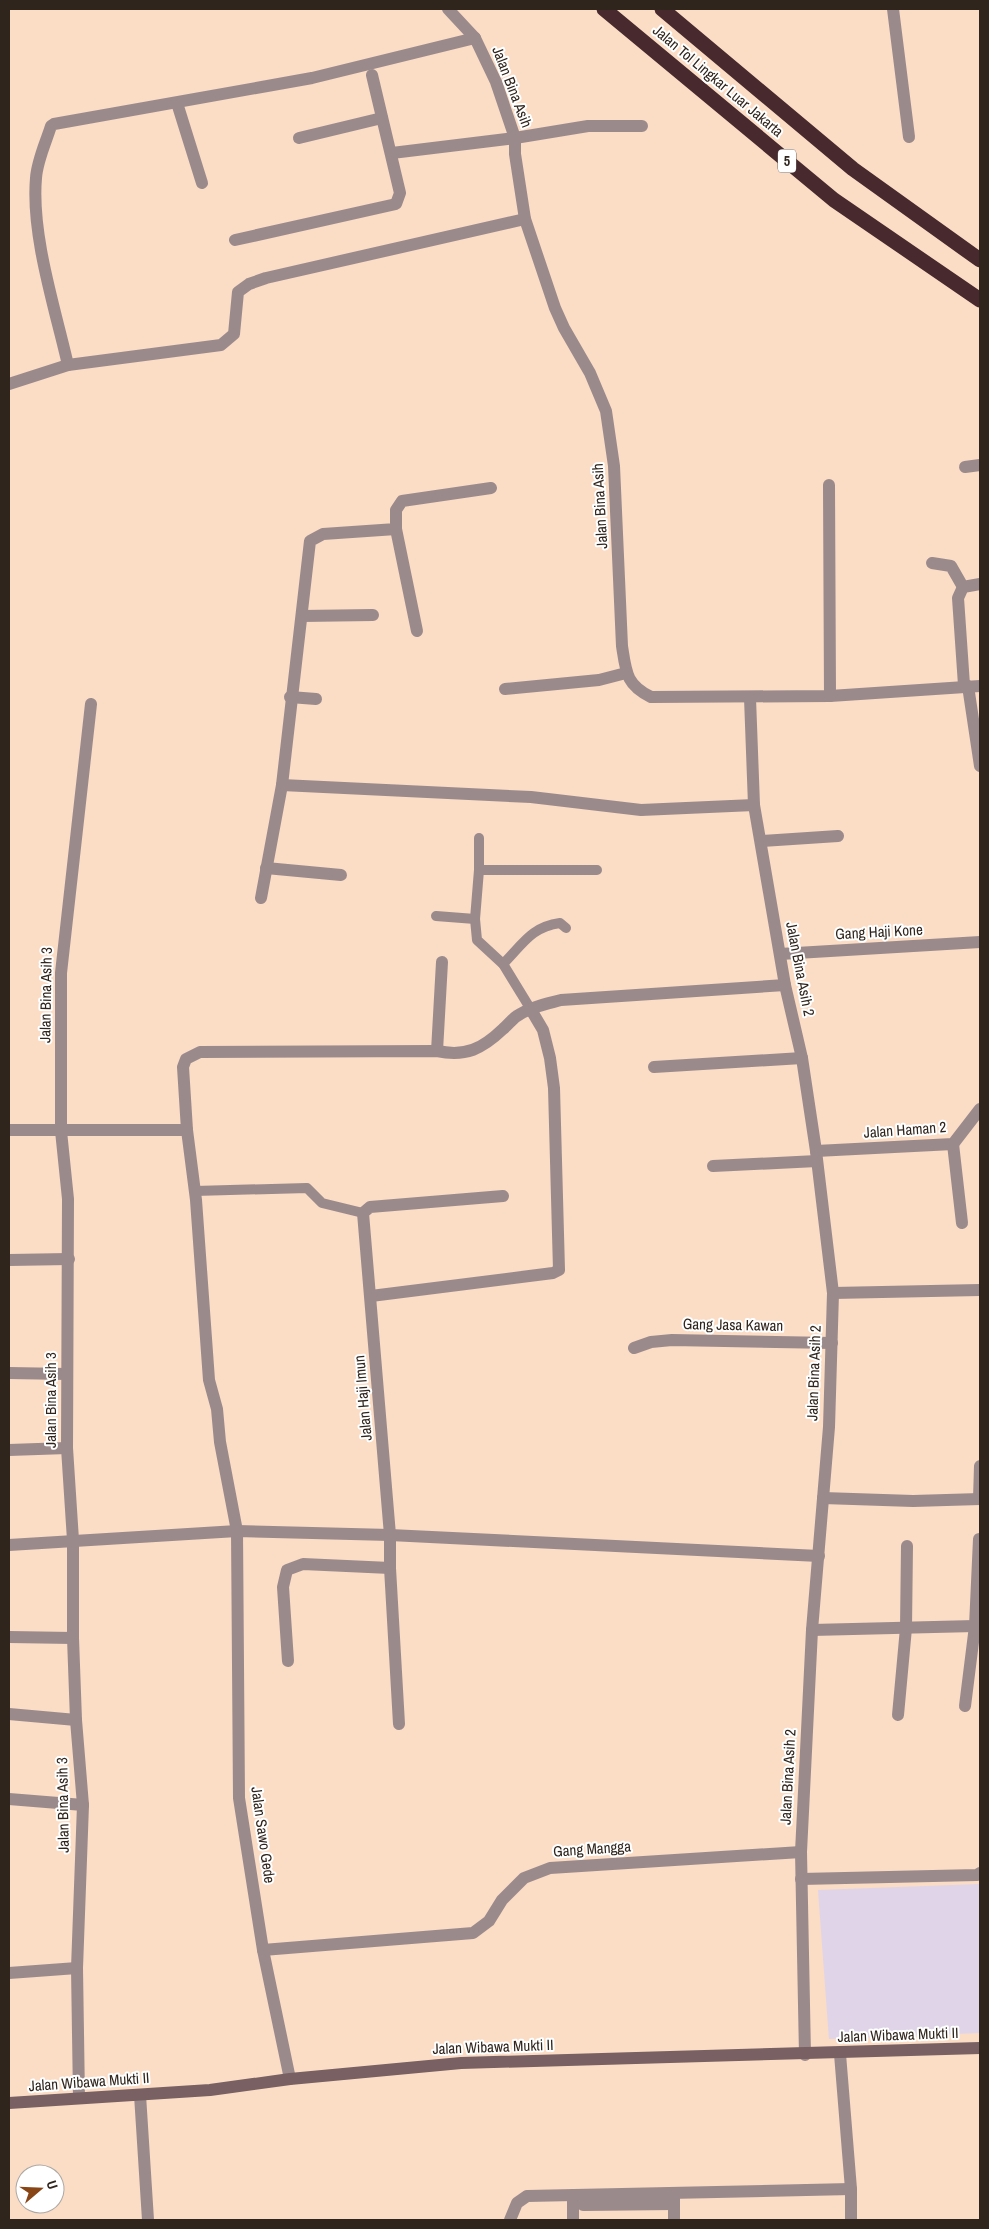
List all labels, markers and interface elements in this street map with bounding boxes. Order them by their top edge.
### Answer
street label: Jalan Tol Lingkar Luar Jakarta [649,20,788,142]
street label: Jalan Bina Asih [487,43,538,130]
road number: 5 [778,150,796,172]
street label: Jalan Bina Asih [587,463,612,549]
street label: Gang Haji Kone [835,919,923,944]
street label: Jalan Bina Asih 2 [781,920,820,1018]
street label: Jalan Bina Asih 3 [34,947,57,1043]
street label: Jalan Haman 2 [863,1116,947,1143]
street label: Gang Jasa Kawan [683,1313,783,1336]
street label: Jalan Bina Asih 2 [801,1325,826,1421]
street label: Jalan Bina Asih 3 [40,1352,61,1448]
street label: Jalan Haji Imun [348,1355,377,1442]
street label: Jalan Bina Asih 2 [775,1728,801,1825]
street label: Jalan Bina Asih 3 [51,1757,74,1853]
street label: Jalan Sawo Gede [246,1785,281,1885]
street label: Gang Mangga [552,1835,632,1862]
street label: Jalan Wibawa Mukti II [837,2022,959,2047]
street label: Jalan Wibawa Mukti II [432,2034,554,2059]
street label: Jalan Wibawa Mukti II [28,2067,150,2096]
north arrow [15,2164,65,2214]
text: U [42,2178,62,2192]

